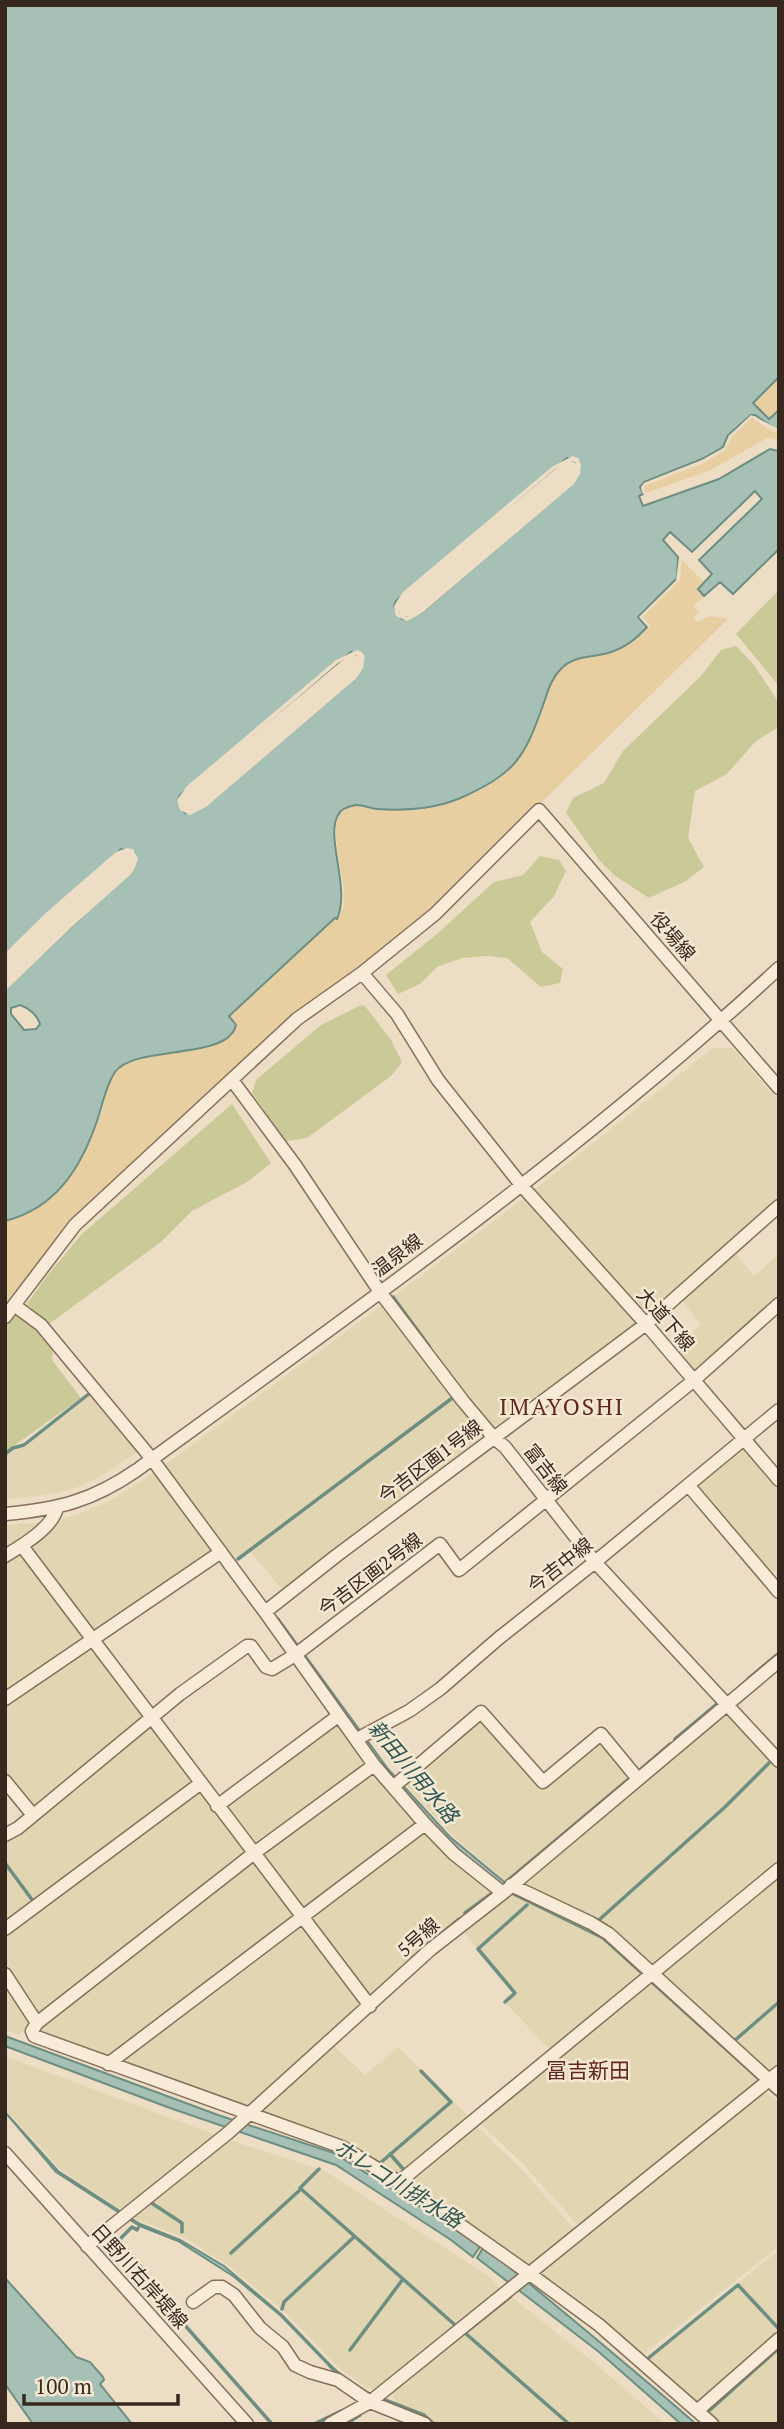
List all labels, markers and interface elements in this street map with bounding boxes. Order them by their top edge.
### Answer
street label: 役場線 [645,906,702,965]
street label: 温泉線 [366,1227,427,1282]
street label: 大道下線 [632,1282,701,1356]
district label: IMAYOSHI [499,1391,625,1422]
street label: 今吉区画1号線 [373,1413,487,1508]
street label: 富吉線 [519,1439,574,1499]
street label: 今吉区画2号線 [313,1526,427,1621]
street label: 今吉中線 [522,1531,597,1598]
water label: 新田川用水路 [363,1714,466,1830]
street label: 5号線 [391,1911,444,1962]
district label: 冨吉新田 [546,2056,630,2084]
water label: ホレコ川排水路 [329,2132,470,2235]
street label: 日野川右岸堤線 [87,2218,194,2333]
scale bar [24,2362,178,2406]
text: 100 m [35,2372,92,2400]

